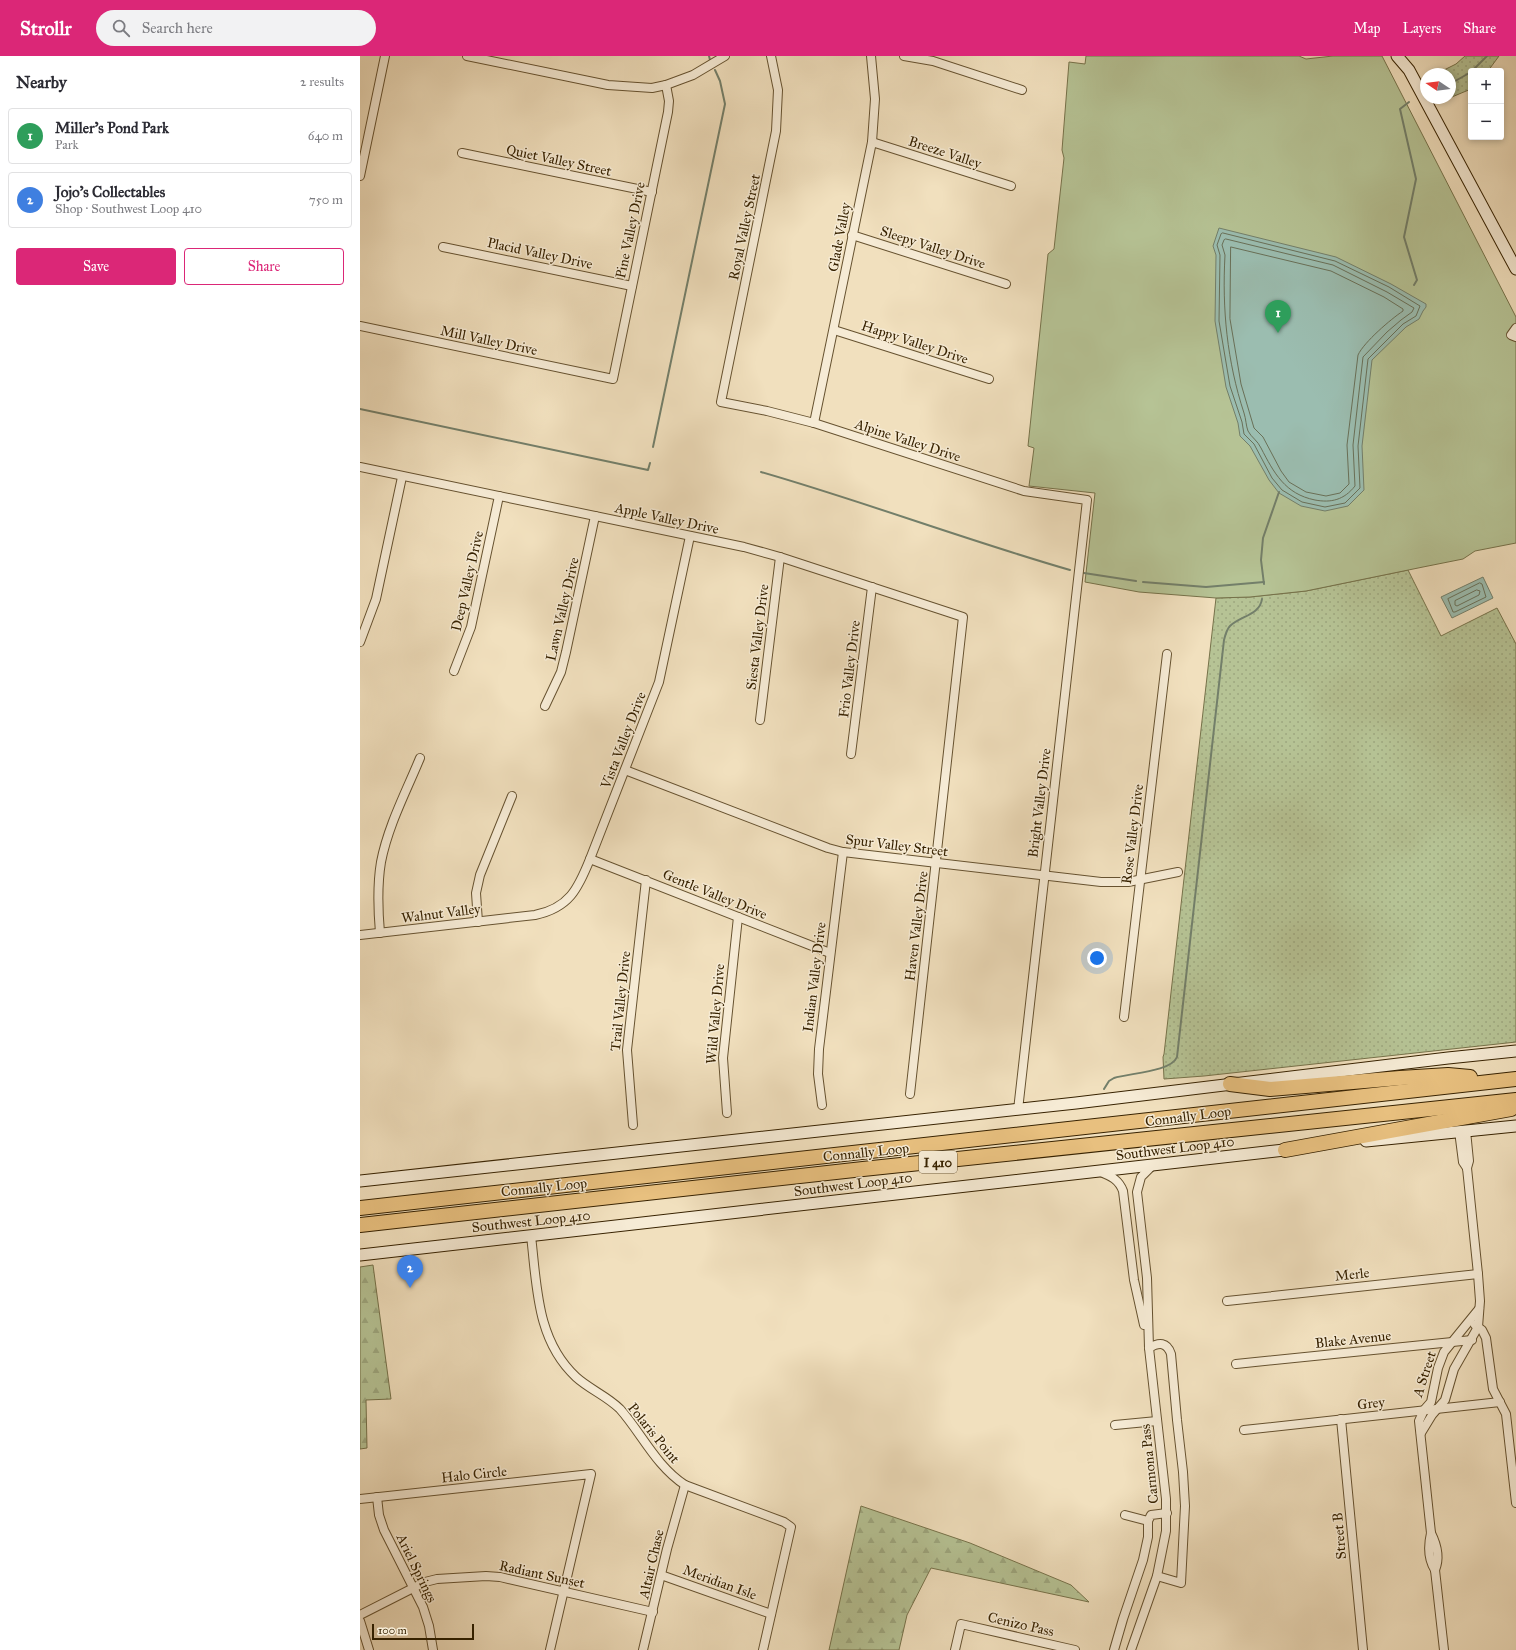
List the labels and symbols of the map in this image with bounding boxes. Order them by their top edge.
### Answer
north arrow [1420,68,1456,104]
street label: Breeze Valley [906,133,984,172]
street label: Quiet Valley Street [505,141,613,180]
street label: Royal Valley Street [725,172,764,282]
street label: Pine Valley Drive [612,180,649,280]
street label: Glade Valley [824,201,855,273]
street label: Sleepy Valley Drive [878,222,988,273]
street label: Placid Valley Drive [486,234,594,273]
pin: 1 [1265,300,1291,333]
street label: Happy Valley Drive [859,317,971,368]
street label: Mill Valley Drive [439,322,539,359]
street label: Alpine Valley Drive [852,415,963,466]
street label: Apple Valley Drive [612,499,721,538]
street label: Deep Valley Drive [448,529,487,633]
street label: Lawn Valley Drive [542,556,583,663]
street label: Siesta Valley Drive [743,583,772,691]
street label: Frio Valley Drive [835,619,864,719]
street label: Vista Valley Drive [597,689,650,792]
street label: Bright Valley Drive [1024,747,1055,859]
street label: Rose Valley Drive [1118,783,1147,885]
street label: Spur Valley Street [845,831,949,860]
street label: Gentle Valley Drive [660,866,770,923]
street label: Haven Valley Drive [901,870,932,982]
street label: Walnut Valley [400,900,482,927]
street label: Indian Valley Drive [799,921,830,1033]
your location [1087,948,1107,968]
street label: Trail Valley Drive [607,950,634,1052]
street label: Wild Valley Drive [703,963,728,1065]
street label: Connally Loop [1144,1103,1232,1130]
street label: Southwest Loop 410 [1115,1133,1235,1164]
street label: Connally Loop [822,1140,910,1165]
road number: I 410 [919,1151,957,1173]
street label: Southwest Loop 410 [793,1169,913,1200]
street label: Connally Loop [500,1175,588,1200]
street label: Southwest Loop 410 [471,1207,591,1236]
pin: 2 [397,1255,423,1288]
street label: Merle [1334,1264,1370,1285]
street label: Blake Avenue [1314,1327,1392,1352]
street label: A Street [1409,1349,1440,1400]
street label: Grey [1356,1394,1386,1413]
street label: Polaris Point [624,1400,683,1467]
street label: Carmona Pass [1137,1423,1162,1505]
street label: Halo Circle [440,1463,508,1486]
street label: Street B [1329,1512,1350,1560]
street label: Altair Chase [635,1528,668,1601]
street label: Ariel Springs [392,1530,440,1605]
street label: Radiant Sunset [498,1557,586,1592]
street label: Meridian Isle [681,1561,759,1604]
street label: Cenizo Pass [986,1609,1056,1640]
scale bar [372,1622,474,1641]

